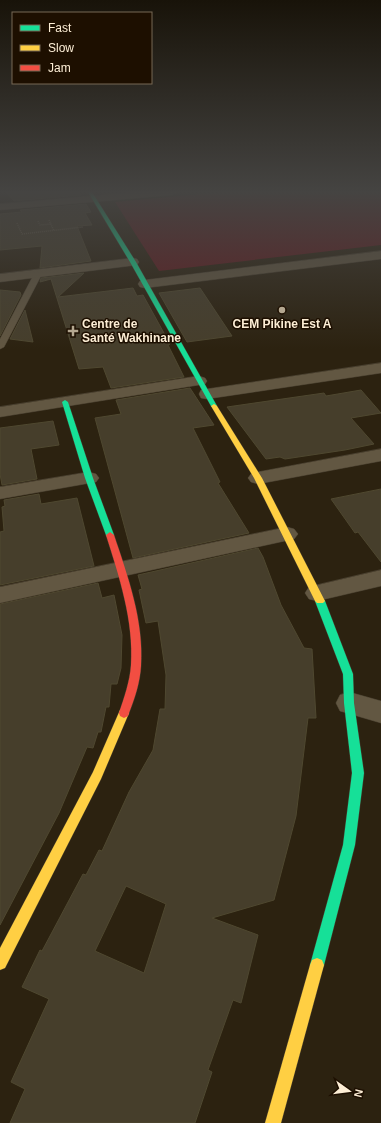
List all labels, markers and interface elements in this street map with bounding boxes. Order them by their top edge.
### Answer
legend [12,12,152,84]
text: Fast [48,21,72,35]
text: Slow [48,41,74,55]
text: Jam [48,61,71,75]
marker: CEM Pikine Est A [277,305,287,315]
place label: Centre de Santé Wakhinane [82,317,181,345]
place label: CEM Pikine Est A [233,317,332,331]
marker: Centre de Santé Wakhinane [67,325,79,337]
north arrow [329,1071,369,1111]
text: N [352,1088,365,1099]

